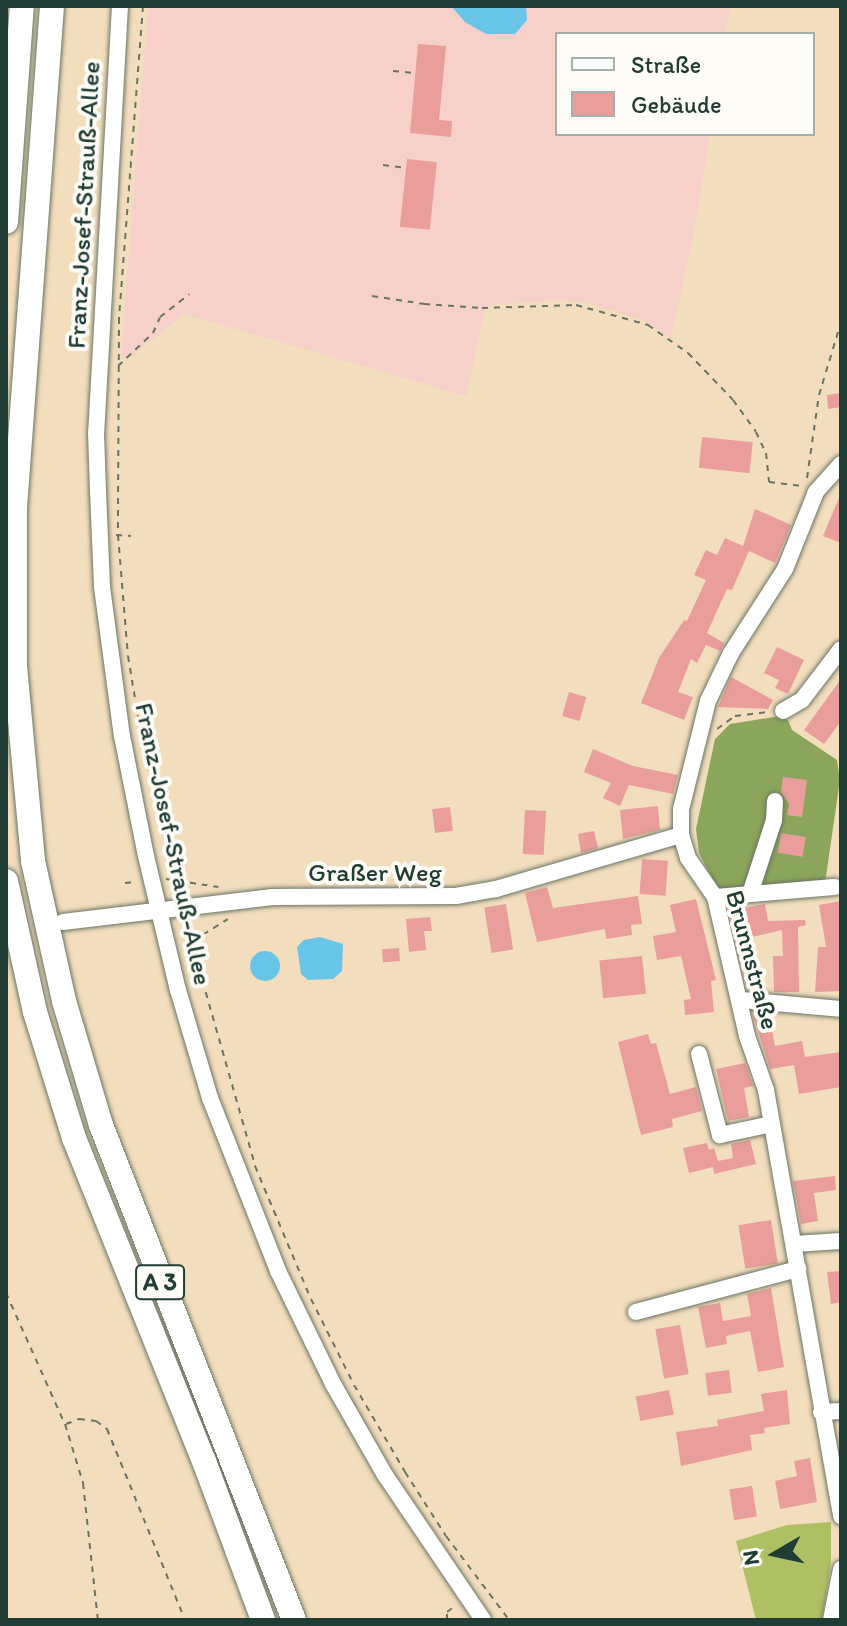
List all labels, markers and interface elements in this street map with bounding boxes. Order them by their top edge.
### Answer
legend [555,32,815,136]
text: Straße [631,50,701,79]
street label: Franz-Josef-Strauß-Allee [61,60,107,350]
text: Gebäude [631,90,722,119]
street label: Franz-Josef-Strauß-Allee [128,700,218,988]
street label: Graßer Weg [309,857,441,889]
street label: Brunnstraße [718,887,786,1033]
road number: A 3 [134,1262,186,1302]
north arrow [735,1514,815,1594]
text: N [736,1548,765,1567]

